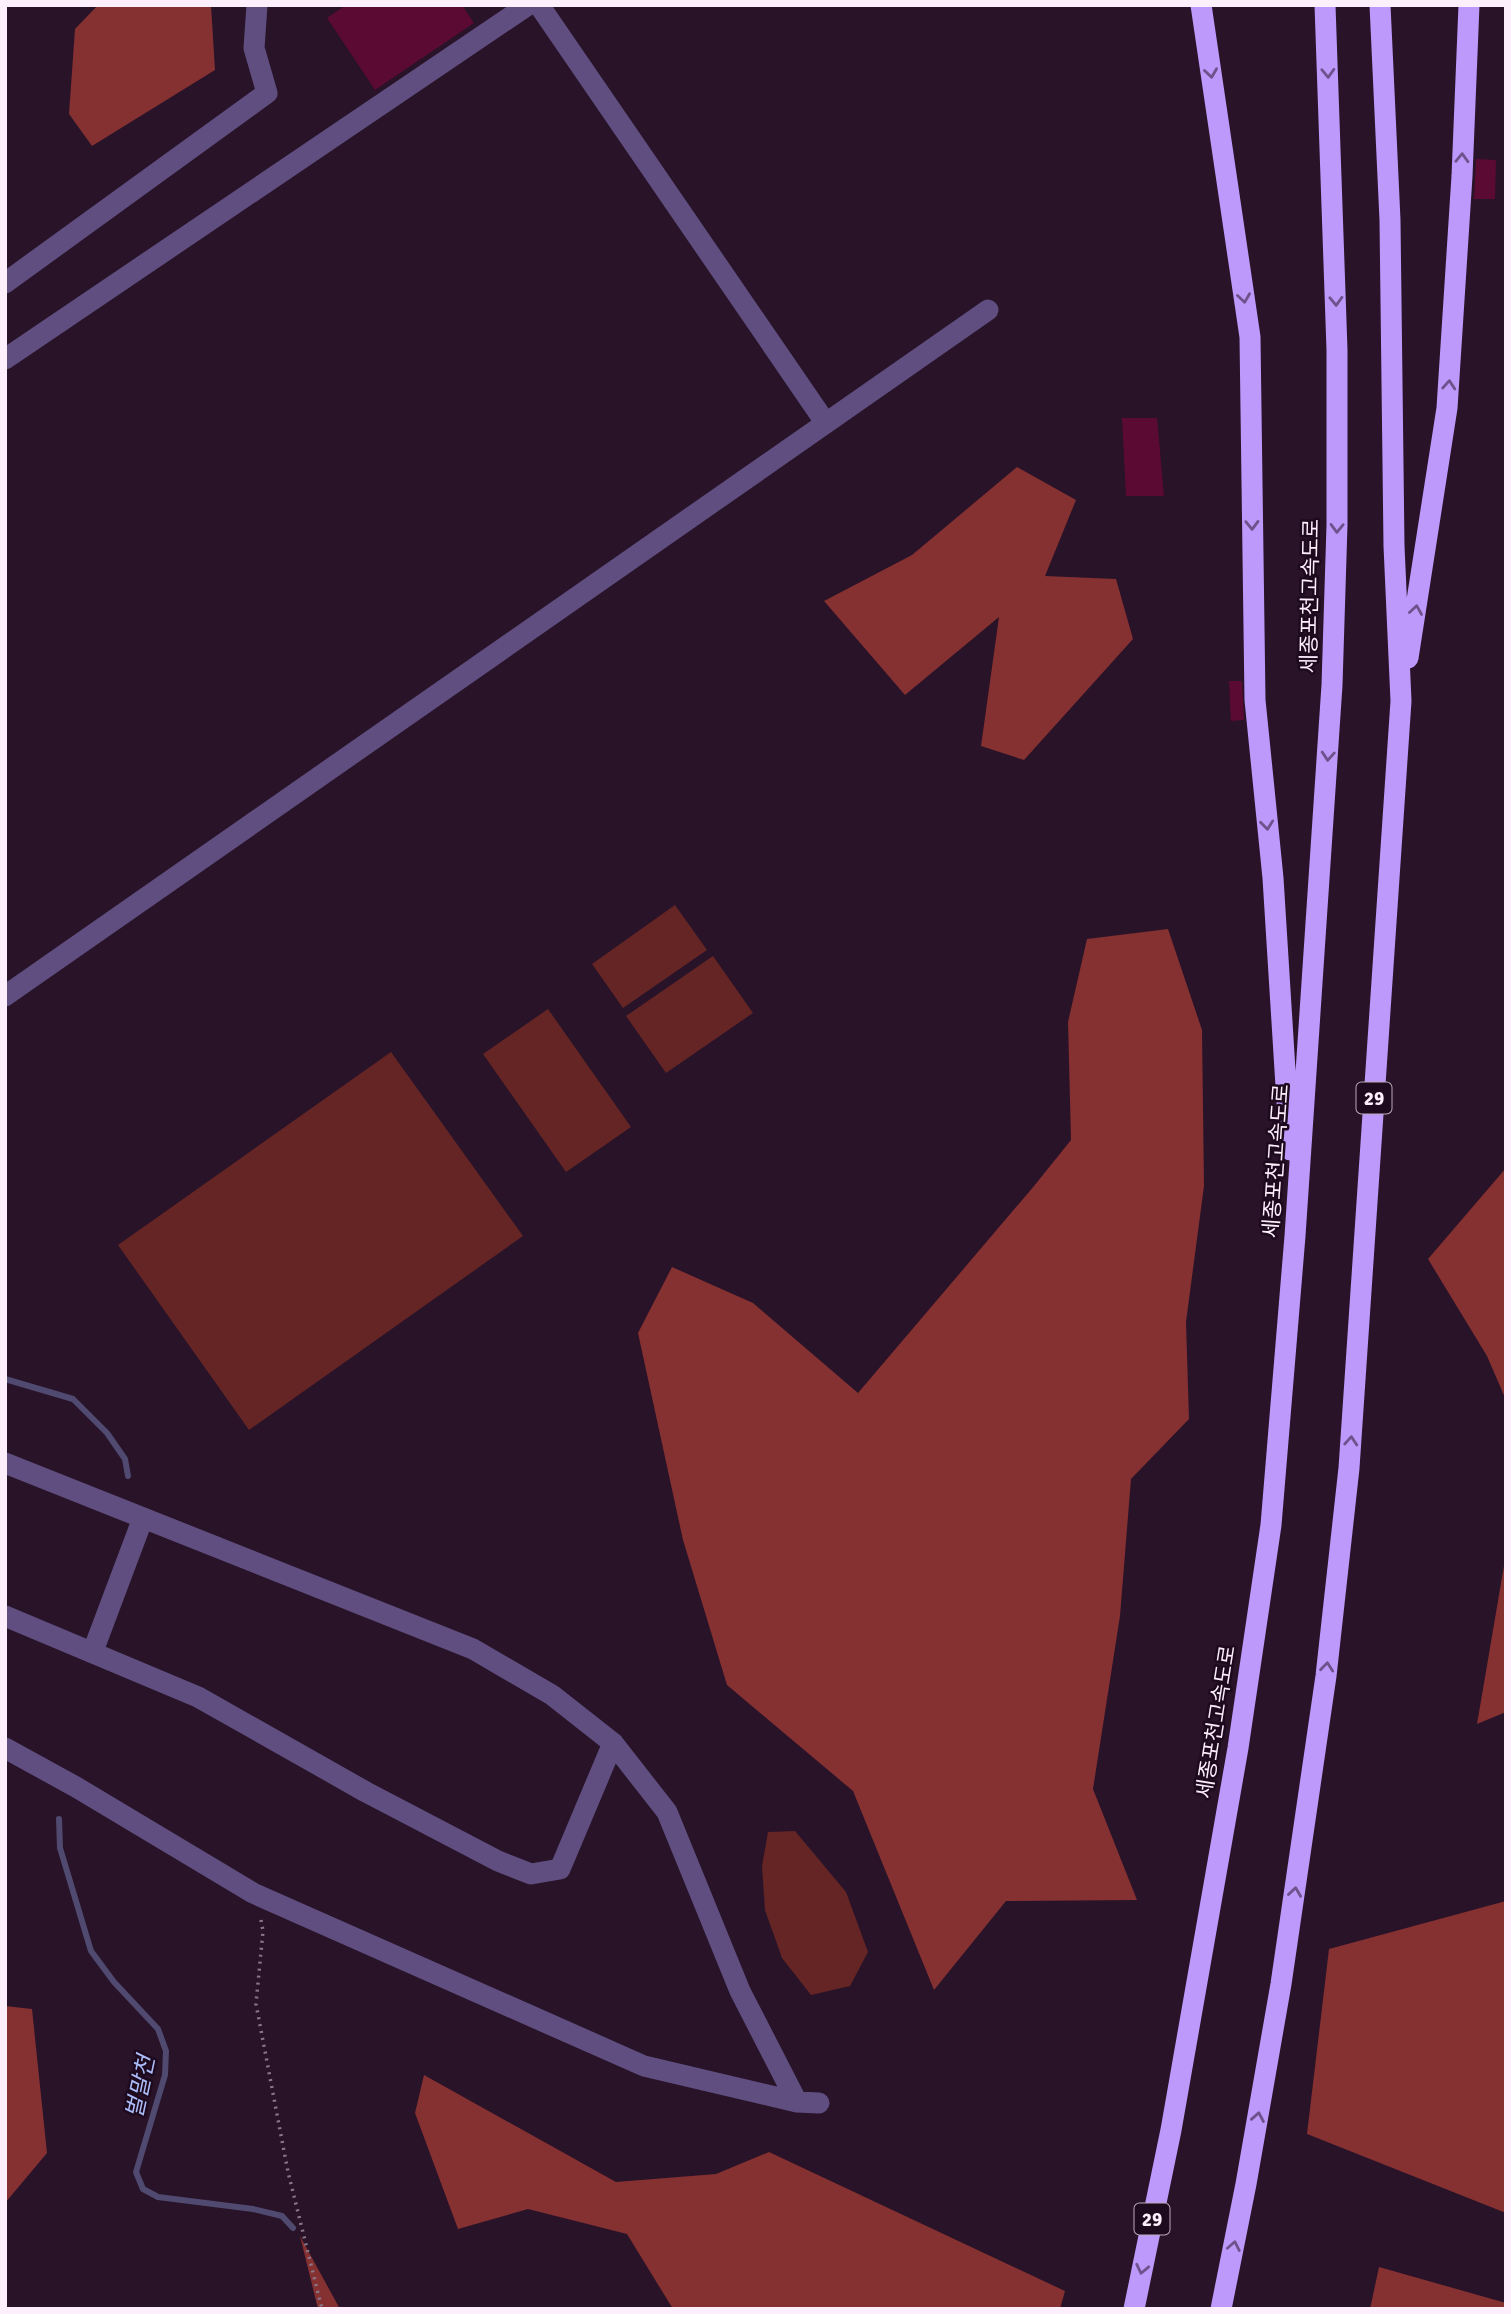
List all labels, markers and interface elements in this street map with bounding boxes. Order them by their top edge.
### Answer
one-way arrow [1203,67,1218,79]
one-way arrow [1321,68,1336,79]
one-way arrow [1455,152,1470,163]
one-way arrow [1236,292,1251,304]
one-way arrow [1328,296,1343,307]
one-way arrow [1441,379,1456,390]
street label: 세종포천고속도로 [1296,519,1324,673]
one-way arrow [1244,520,1260,531]
one-way arrow [1329,523,1344,534]
one-way arrow [1408,604,1423,616]
one-way arrow [1320,750,1335,761]
one-way arrow [1260,819,1275,831]
road number: 29 [1356,1082,1392,1114]
street label: 세종포천고속도로 [1258,1083,1294,1239]
one-way arrow [1343,1435,1358,1446]
street label: 세종포천고속도로 [1191,1644,1241,1800]
one-way arrow [1320,1661,1335,1673]
one-way arrow [1287,1886,1302,1898]
water label: 벌말천 [120,2050,162,2121]
one-way arrow [1250,2111,1265,2123]
road number: 29 [1134,2204,1170,2234]
one-way arrow [1225,2240,1240,2252]
one-way arrow [1136,2263,1151,2275]

